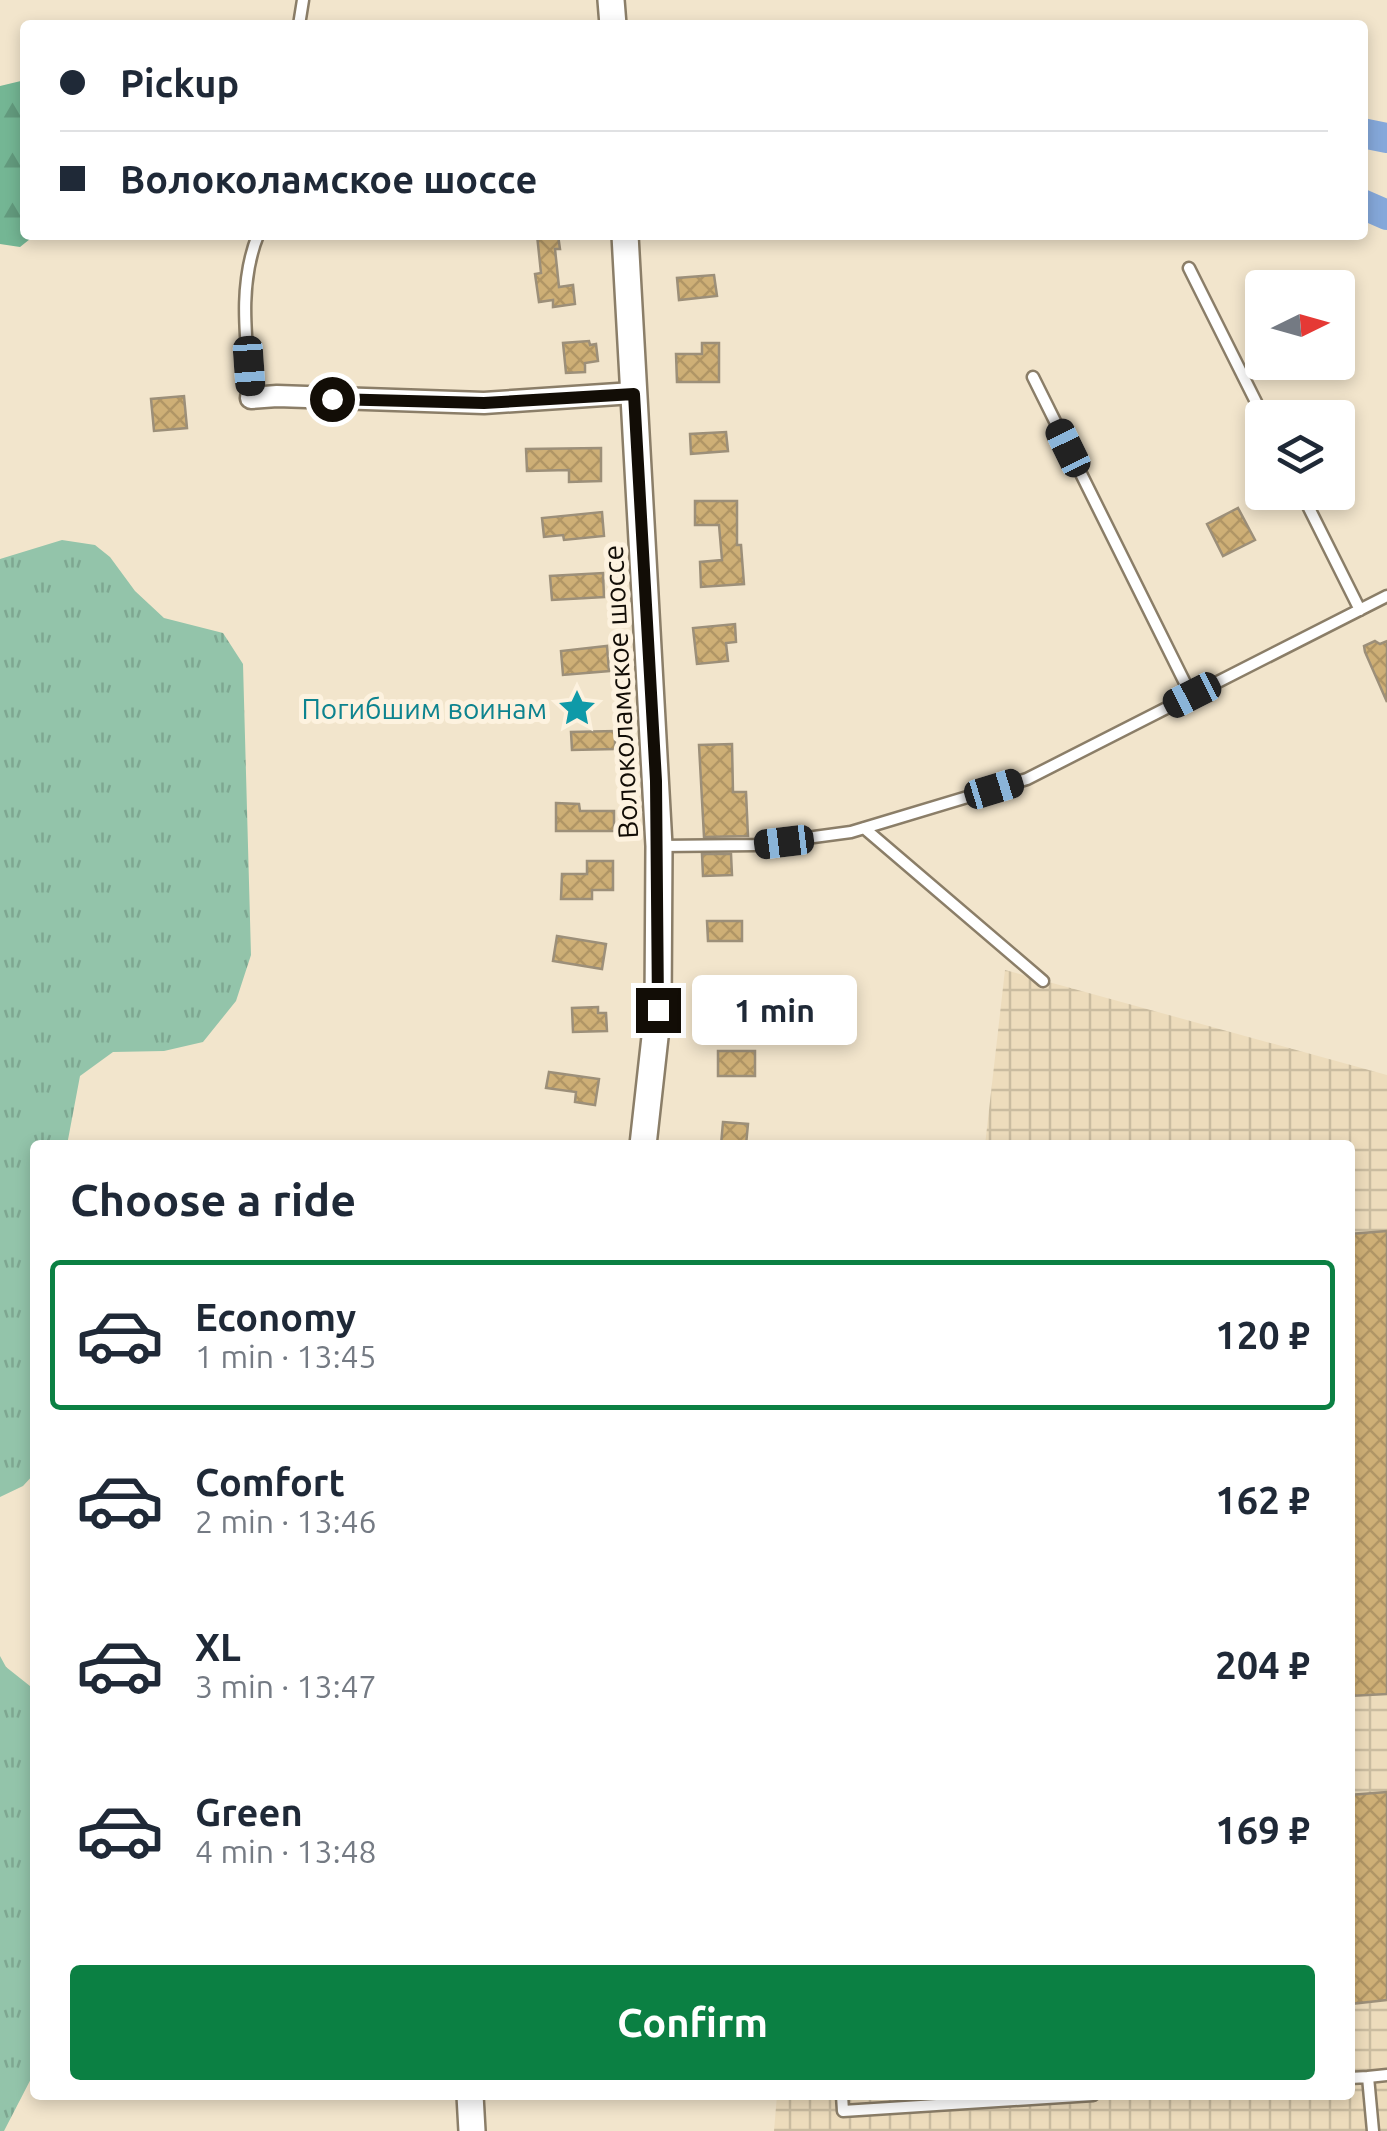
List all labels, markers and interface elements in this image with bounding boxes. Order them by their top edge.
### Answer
text: Pickup [120,62,239,104]
text: Волоколамское шоссе [120,158,537,200]
north arrow [1245,270,1355,380]
map controls [1245,270,1355,510]
car [232,335,266,397]
route start [310,377,355,422]
button: layers [1245,400,1355,510]
car [1041,414,1095,482]
street label: Волоколамское шоссе [597,544,643,840]
car [1158,668,1226,722]
place icon: Погибшим воинам [556,687,598,729]
place label: Погибшим воинам [301,693,547,724]
car [961,766,1027,812]
car [752,823,816,861]
callout: 1 min [693,975,858,1045]
route end [636,988,681,1033]
text: 1 min [734,992,815,1028]
text: Choose a ride [70,1174,356,1225]
icon: car [75,1290,165,1380]
text: Economy [195,1296,356,1338]
text: 120 ₽ [1215,1314,1310,1356]
text: 1 min · 13:45 [195,1338,377,1374]
icon: car [75,1455,165,1545]
text: Comfort [195,1461,345,1503]
text: 162 ₽ [1215,1479,1310,1521]
text: 2 min · 13:46 [195,1503,377,1539]
icon: car [75,1620,165,1710]
text: XL [195,1626,241,1668]
text: 204 ₽ [1215,1644,1310,1686]
text: 3 min · 13:47 [195,1668,377,1704]
icon: car [75,1785,165,1875]
text: Green [195,1791,303,1833]
text: 169 ₽ [1215,1809,1310,1851]
text: 4 min · 13:48 [195,1833,377,1869]
button: Confirm [70,1965,1315,2080]

